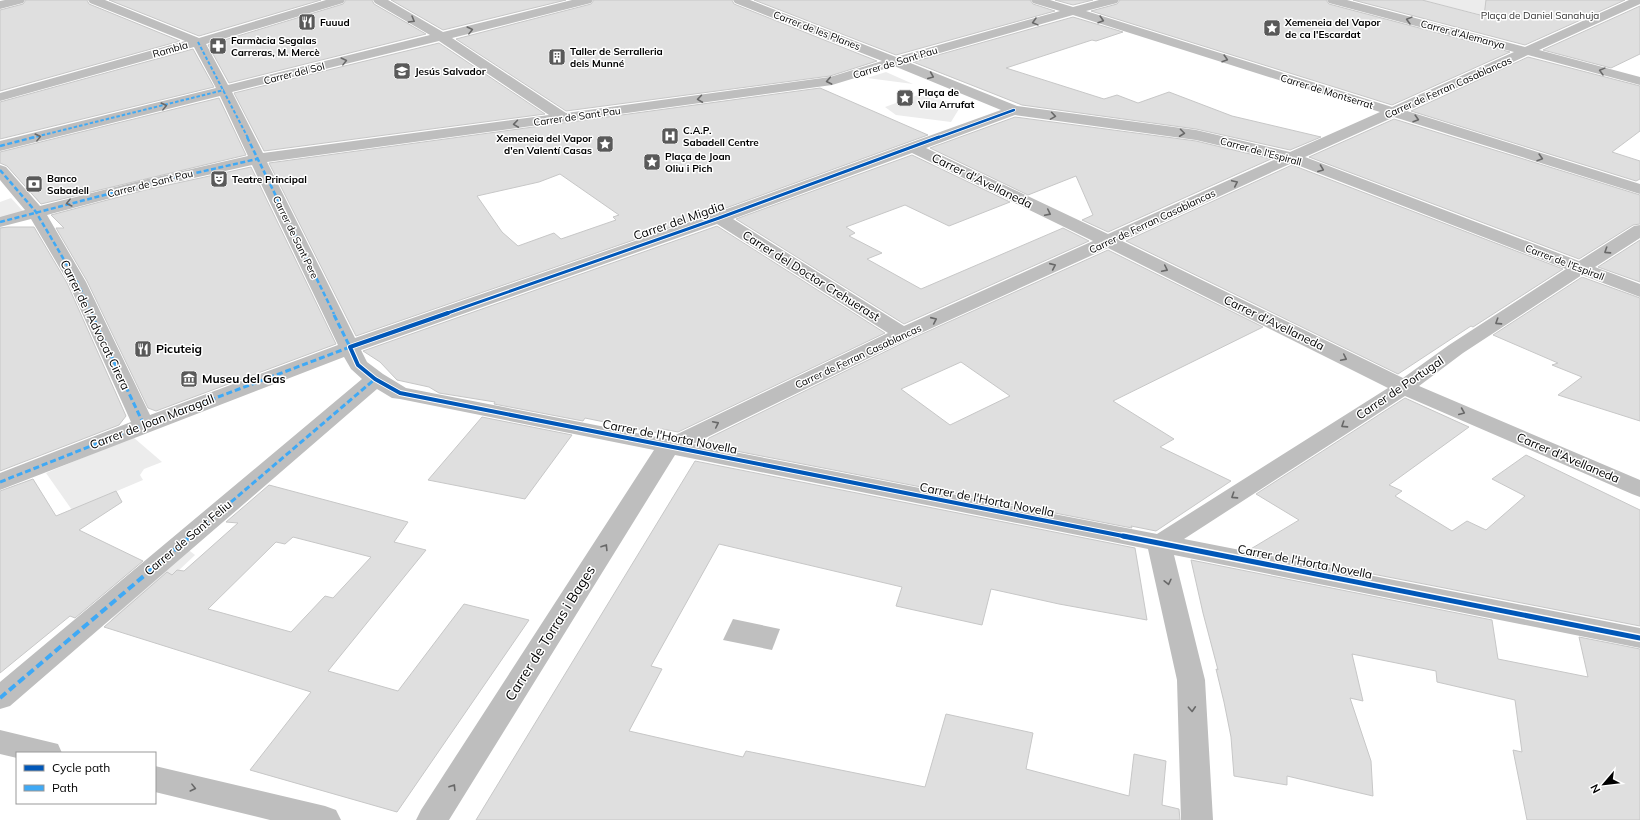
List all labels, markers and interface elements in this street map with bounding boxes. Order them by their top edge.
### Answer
street label: Carrer de les Planes [771,8,862,53]
park label: Plaça de Daniel Sanahuja [1481,9,1599,22]
restaurant icon: Fuuud [297,12,317,32]
one-way arrow [408,15,416,22]
one-way arrow [1097,15,1104,24]
place label: Fuuud [320,16,350,29]
place label: Xemeneia del Vapor de ca l'Escardat [1284,16,1381,41]
one-way arrow [1406,16,1413,25]
one-way arrow [1031,17,1038,26]
street label: Carrer d'Alemanya [1419,17,1506,52]
place icon: Xemeneia del Vapor de ca l'Escardat [1262,18,1282,38]
one-way arrow [467,26,473,34]
place label: Farmàcia Segalas Carreras, M. Mercè [231,34,320,59]
pharmacy icon: Farmàcia Segalas Carreras, M. Mercè [208,36,228,56]
street label: Rambla [151,38,189,61]
street label: Carrer de Sant Pau [851,43,939,82]
place label: Taller de Serralleria dels Munné [570,45,663,70]
building icon: Taller de Serralleria dels Munné [547,47,567,67]
street label: Carrer de Ferran Casablancas [1383,53,1514,121]
one-way arrow [1221,54,1228,63]
one-way arrow [340,57,347,65]
street label: Carrer del Sol [262,60,326,87]
school or university icon: Jesús Salvador [392,61,412,81]
place label: Jesús Salvador [415,65,486,78]
one-way arrow [1599,67,1606,76]
one-way arrow [927,71,934,79]
street label: Carrer de Montserrat [1279,71,1375,112]
one-way arrow [826,76,832,85]
place label: Plaça de Vila Arrufat [917,86,975,111]
place icon: Plaça de Vila Arrufat [895,88,915,108]
one-way arrow [697,94,703,103]
one-way arrow [161,102,167,110]
street label: Carrer de Sant Pau [533,104,621,129]
one-way arrow [1050,111,1056,120]
one-way arrow [1412,114,1419,123]
one-way arrow [513,119,519,128]
place label: C.A.P. Sabadell Centre [683,124,759,149]
hospital icon: C.A.P. Sabadell Centre [660,126,680,146]
one-way arrow [1179,128,1185,137]
place label: Xemeneia del Vapor d'en Valentí Casas [495,132,592,157]
one-way arrow [35,133,41,141]
place icon: Xemeneia del Vapor d'en Valentí Casas [595,134,615,154]
street label: Carrer de l'Espirall [1219,134,1303,169]
place label: Plaça de Joan Oliu i Pich [665,150,731,175]
street label: Carrer d'Avellaneda [930,150,1035,211]
place icon: Plaça de Joan Oliu i Pich [642,152,662,172]
one-way arrow [1536,153,1543,162]
one-way arrow [1318,165,1325,173]
street label: Carrer de Sant Pau [106,167,194,200]
theatre icon: Teatre Principal [209,169,229,189]
place label: Banco Sabadell [47,172,89,197]
place label: Teatre Principal [232,173,307,186]
bank icon: Banco Sabadell [24,174,44,194]
one-way arrow [1230,180,1238,188]
street label: Carrer de Ferran Casablancas [1087,186,1217,256]
street label: Carrer de Sant Pere [270,194,321,281]
street label: Carrer del Migdia [631,198,726,243]
one-way arrow [66,199,73,207]
one-way arrow [1044,208,1051,215]
street label: Carrer del Doctor Crehuerast [740,227,883,324]
street label: Carrer de l'Espirall [1523,241,1606,284]
one-way arrow [1604,246,1611,254]
street label: Carrer de l'Advocat Cirera [57,257,134,392]
one-way arrow [1049,263,1056,271]
one-way arrow [1161,264,1168,272]
street label: Carrer d'Avellaneda [1222,292,1327,353]
one-way arrow [930,317,938,325]
one-way arrow [1495,317,1502,325]
street label: Carrer de Ferran Casablancas [793,321,923,391]
restaurant icon: Picuteig [133,339,153,359]
place label: Picuteig [156,341,202,356]
one-way arrow [1340,353,1348,361]
street label: Carrer de Portugal [1353,353,1446,422]
museum icon: Museu del Gas [179,369,199,389]
place label: Museu del Gas [202,371,285,386]
street label: Carrer de Joan Maragall [88,391,216,452]
one-way arrow [1458,407,1466,415]
street label: Carrer de l'Horta Novella [601,416,739,457]
one-way arrow [712,421,719,429]
one-way arrow [1341,421,1348,428]
street label: Carrer d'Avellaneda [1515,429,1622,486]
street label: Carrer de l'Horta Novella [918,479,1056,520]
one-way arrow [1232,491,1239,498]
street label: Carrer de Sant Feliu [141,497,234,579]
street label: Carrer de l'Horta Novella [1236,541,1374,582]
one-way arrow [600,544,607,551]
street label: Carrer de Torras i Bages [501,562,599,704]
one-way arrow [1163,579,1171,585]
one-way arrow [1188,706,1196,712]
legend [16,752,156,804]
text: Cycle path [52,760,110,775]
north arrow [1584,764,1624,804]
text: Path [52,780,78,795]
text: N [1587,782,1603,796]
one-way arrow [189,783,196,792]
one-way arrow [448,784,456,791]

